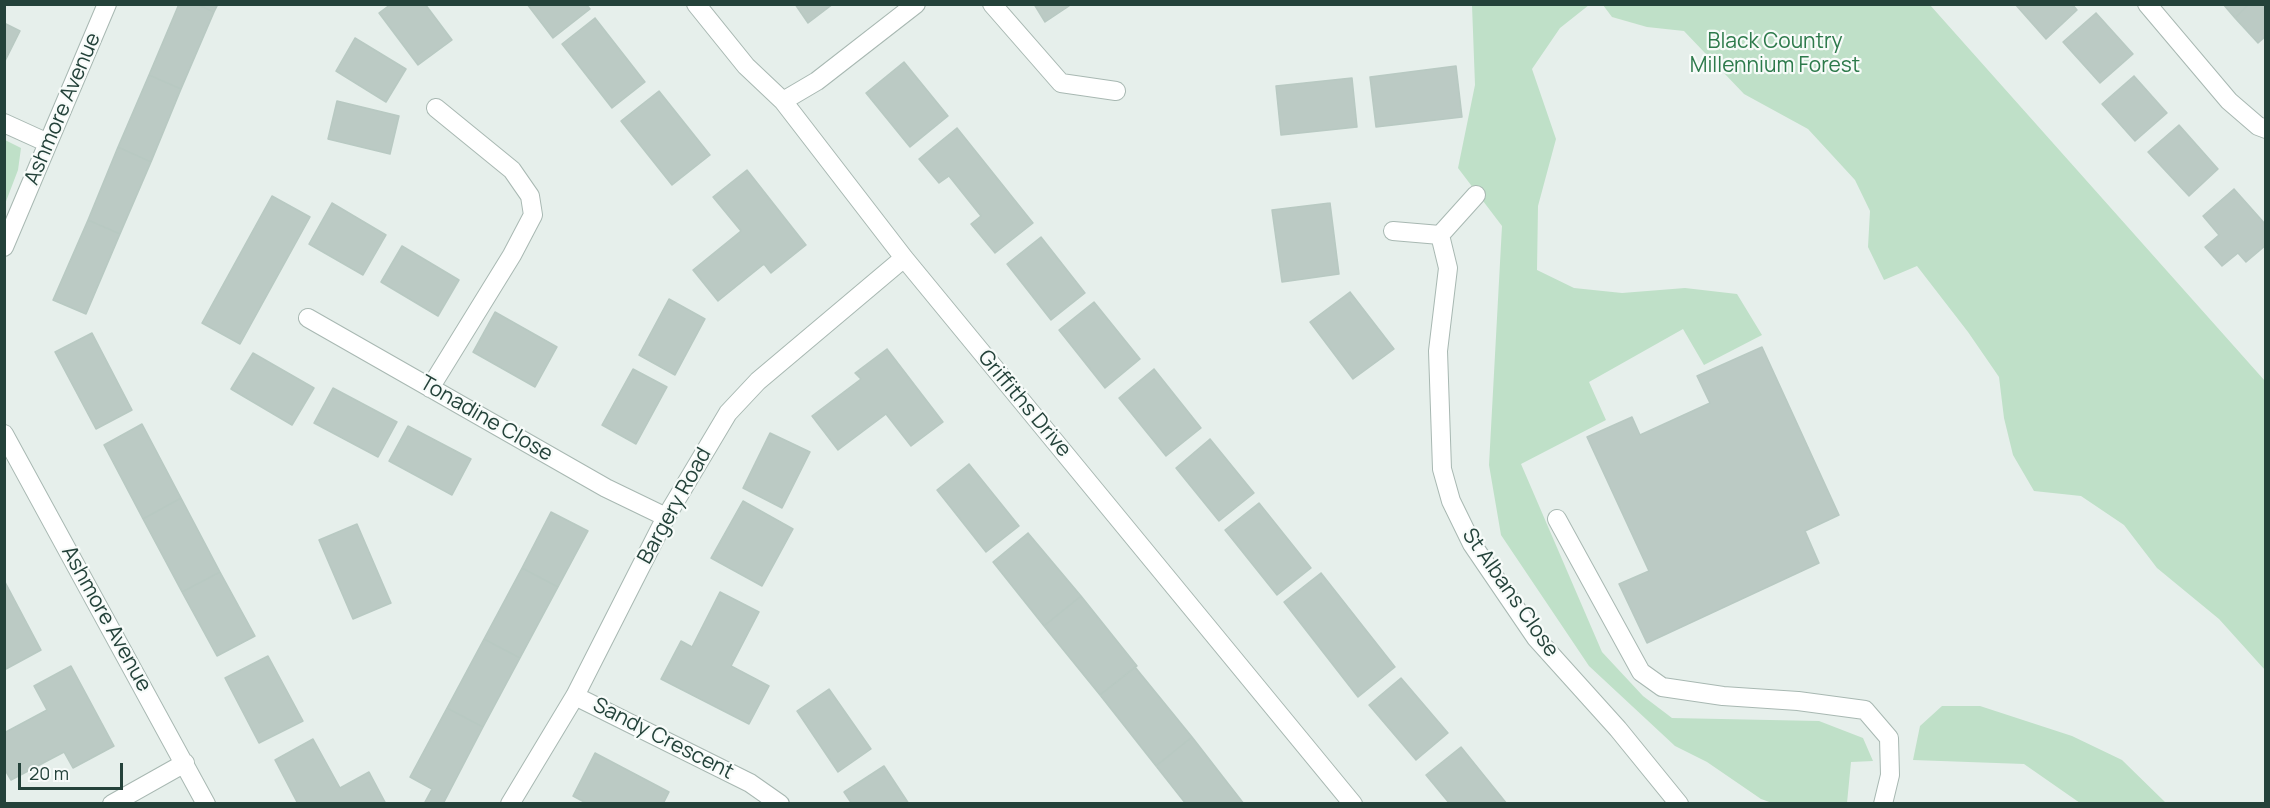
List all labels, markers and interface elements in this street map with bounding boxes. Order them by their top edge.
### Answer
street label: Ashmore Avenue [20,29,106,189]
park label: Black Country Millennium Forest [1690,29,1860,79]
street label: Griffiths Drive [972,345,1076,463]
street label: Tonadine Close [415,371,557,467]
street label: Bargery Road [633,444,717,568]
street label: St Albans Close [1456,524,1564,662]
street label: Ashmore Avenue [56,542,156,696]
street label: Sandy Crescent [588,693,738,785]
scale bar [21,751,126,789]
text: 20 m [29,761,69,785]

